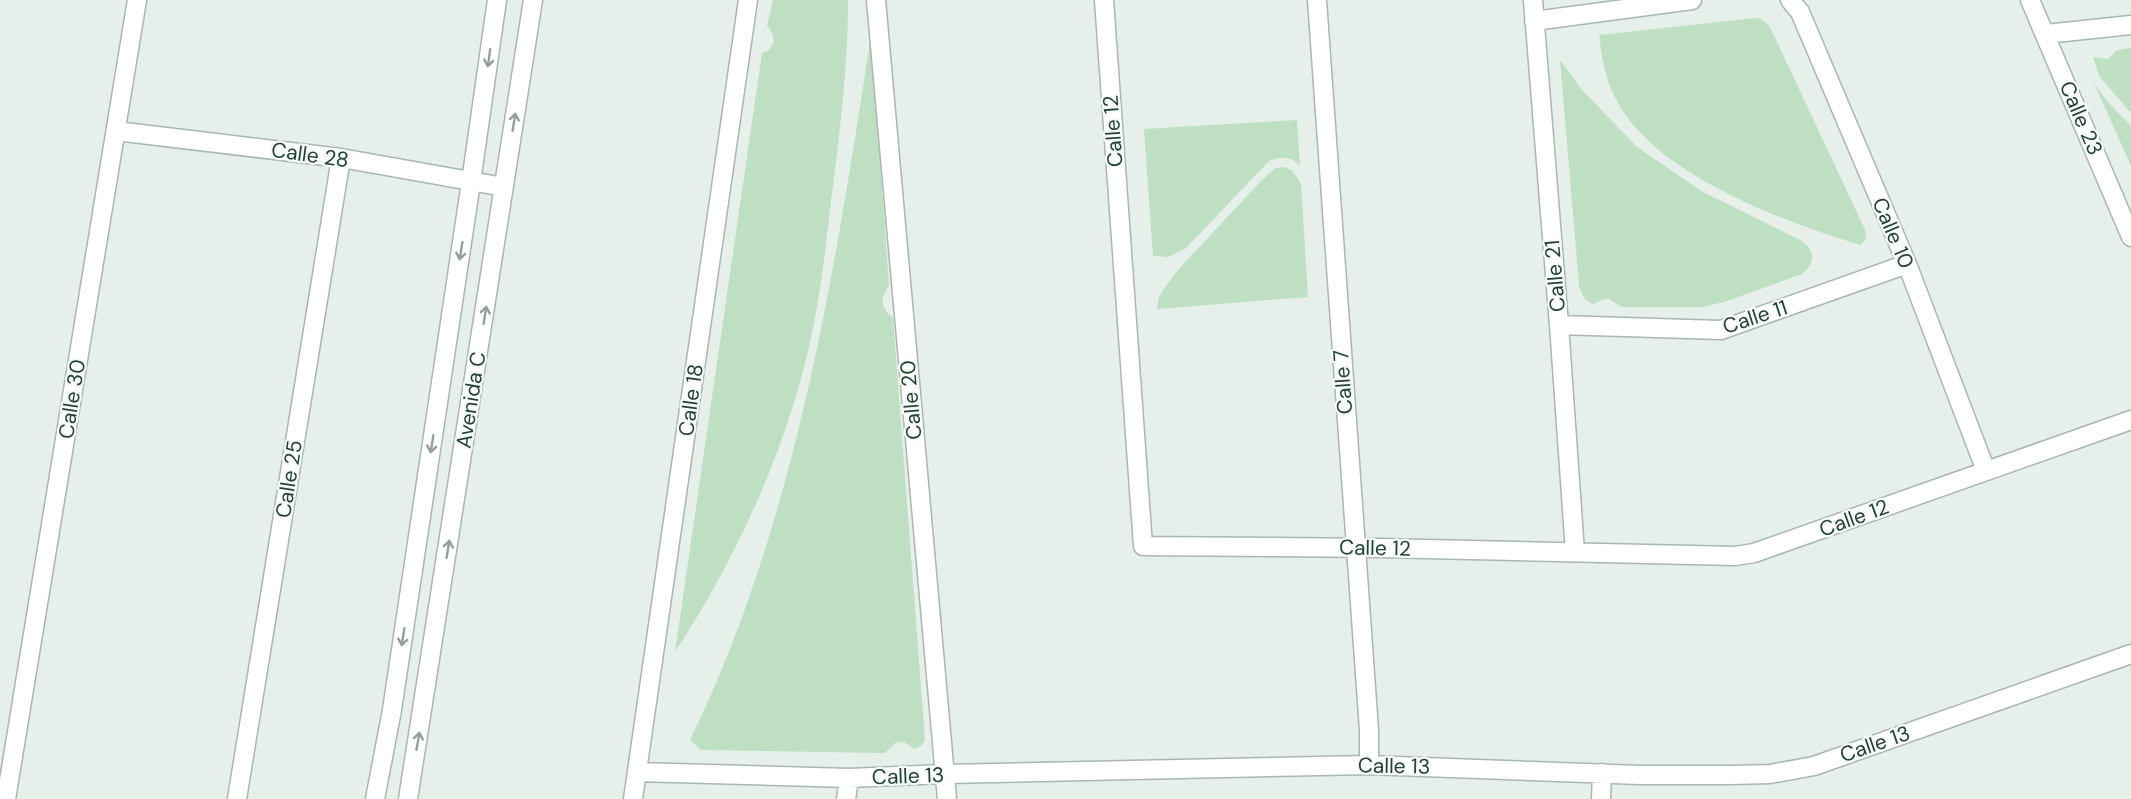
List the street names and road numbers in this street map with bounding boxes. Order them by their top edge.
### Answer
street label: Calle 23 [2053,77,2109,159]
street label: Calle 12 [1097,94,1129,168]
street label: Calle 28 [269,136,351,174]
street label: Calle 10 [1866,193,1920,273]
street label: Calle 21 [1538,239,1572,313]
street label: Calle 11 [1719,293,1791,341]
street label: Calle 7 [1327,349,1359,415]
street label: Avenida C [450,350,492,450]
street label: Calle 30 [52,357,92,441]
street label: Calle 20 [894,359,928,441]
street label: Calle 18 [672,362,710,438]
street label: Calle 25 [269,438,309,520]
street label: Calle 12 [1815,493,1893,543]
street label: Calle 12 [1339,533,1411,563]
street label: Calle 13 [1836,719,1914,769]
street label: Calle 13 [1358,751,1430,781]
street label: Calle 13 [871,761,945,791]

